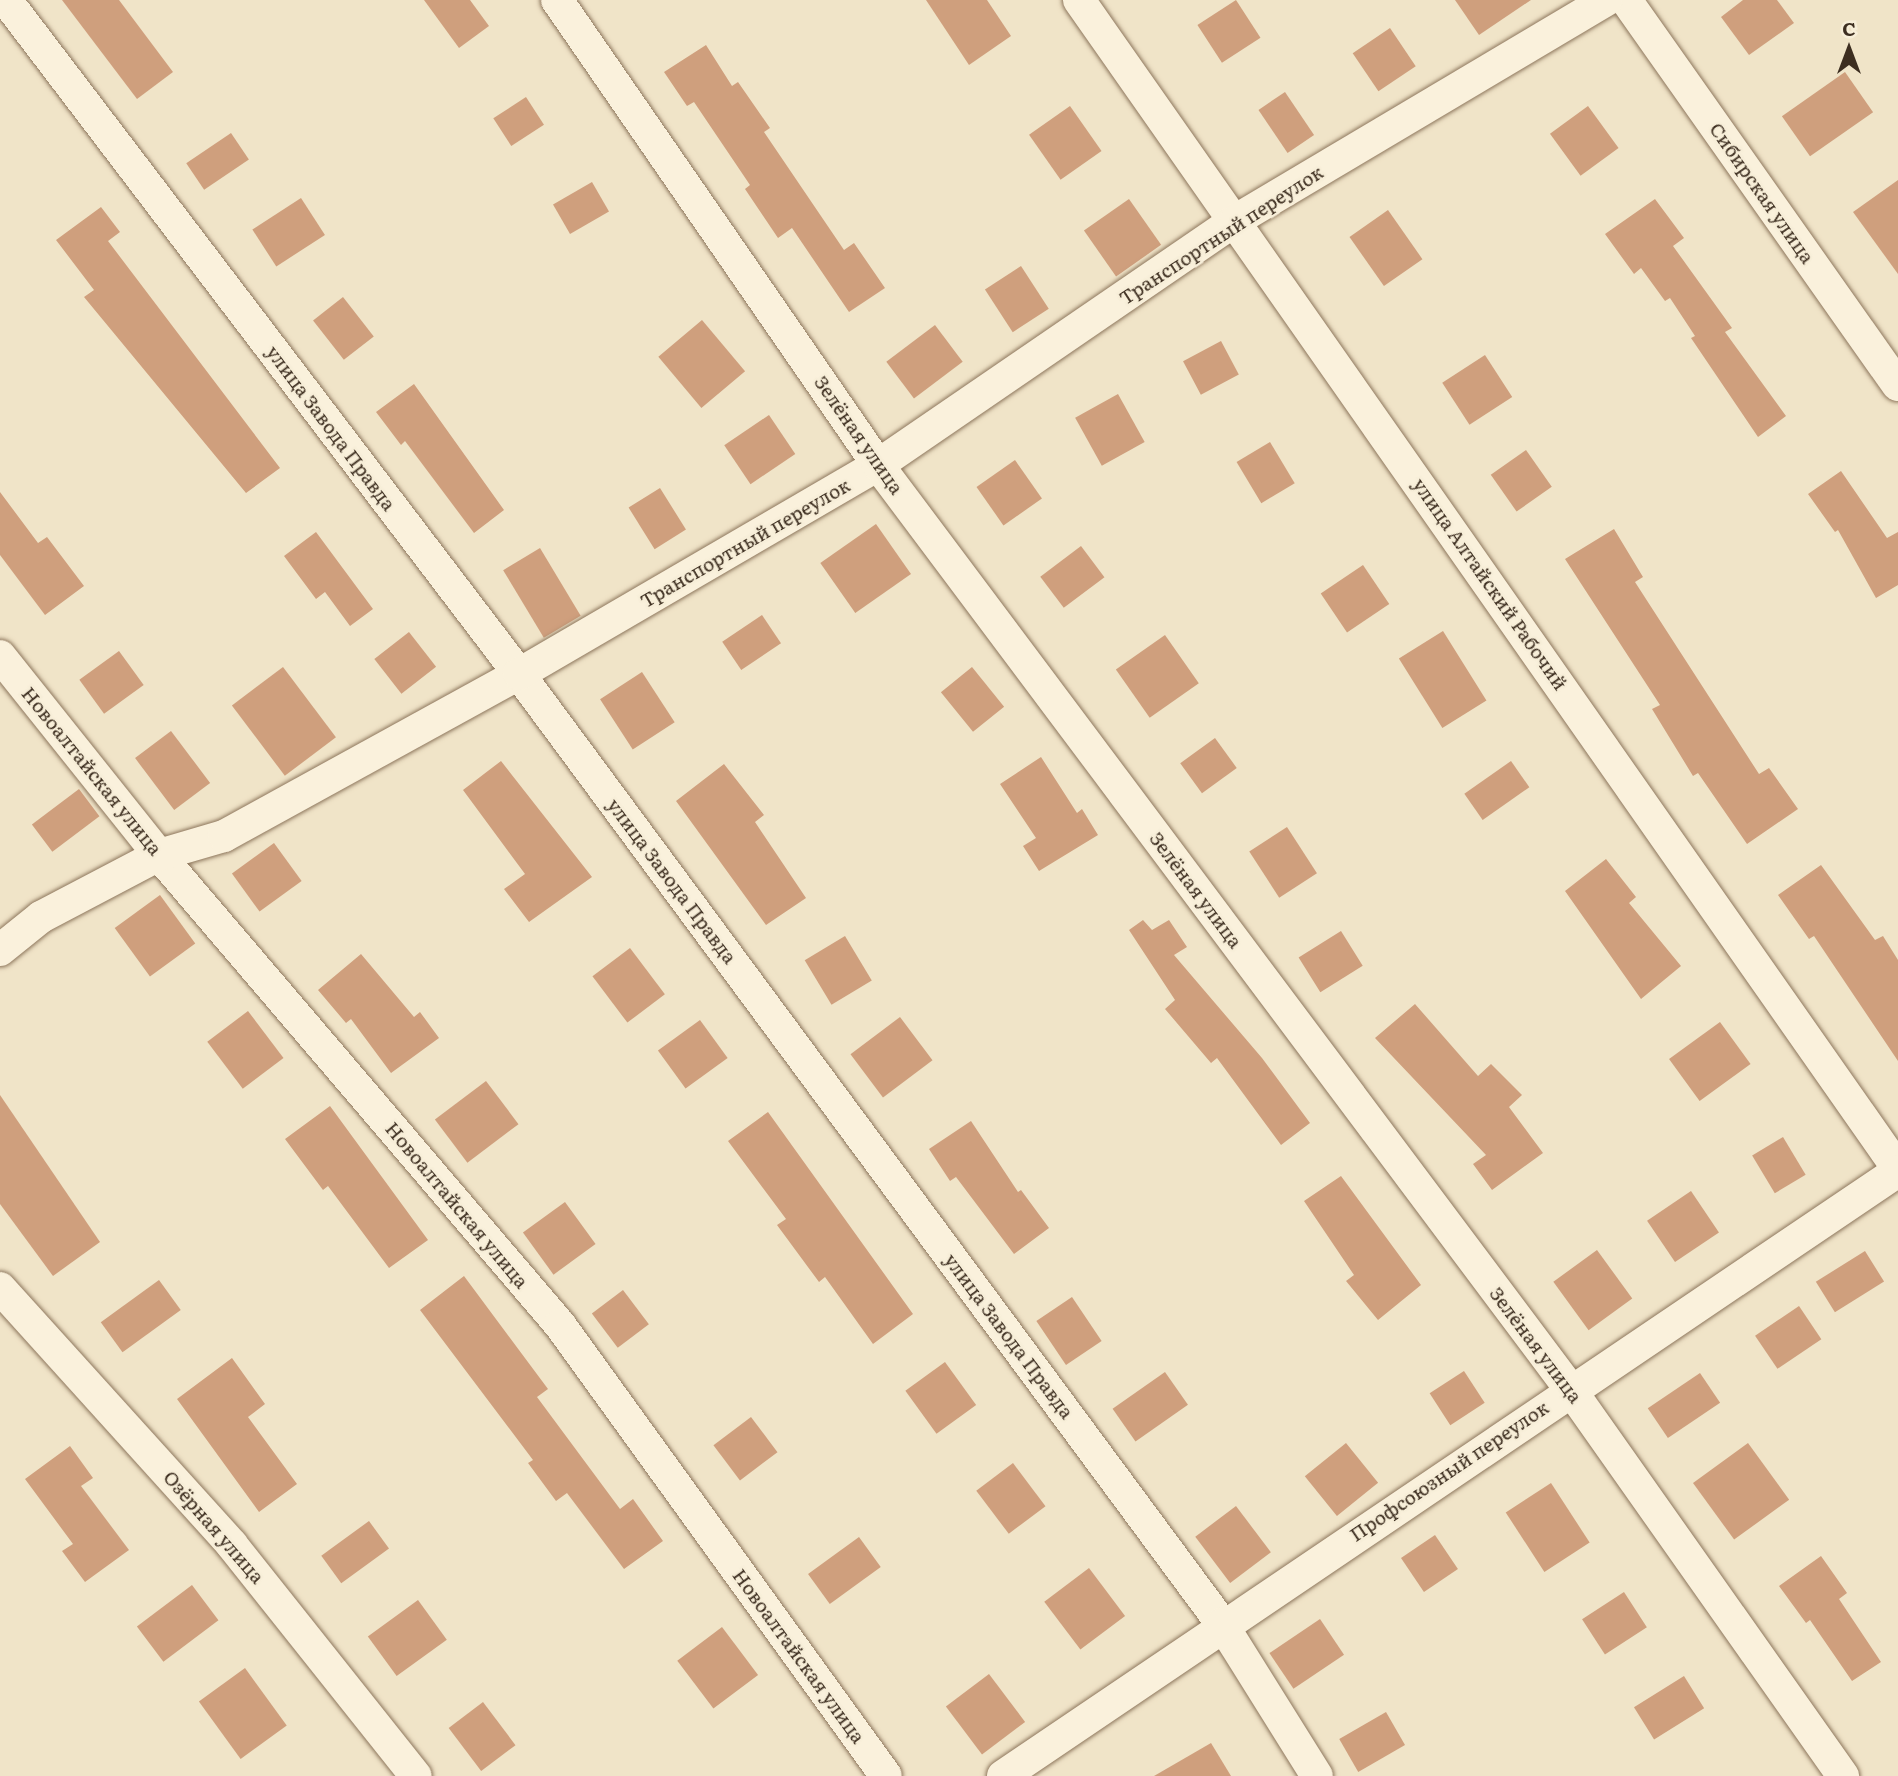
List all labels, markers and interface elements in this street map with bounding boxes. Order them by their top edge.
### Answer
north arrow [1814,14,1884,84]
text: С [1842,14,1856,42]
street label: Сибирская улица [1705,118,1819,268]
street label: Транспортный переулок [1115,161,1327,309]
street label: улица Завода Правда [262,341,400,515]
street label: Зелёная улица [810,371,908,499]
street label: Транспортный переулок [636,474,854,612]
street label: улица Алтайский Рабочий [1408,474,1572,694]
street label: Новоалтайская улица [17,682,167,860]
street label: улица Завода Правда [603,794,741,968]
street label: Зелёная улица [1145,828,1247,952]
street label: Новоалтайская улица [381,1117,533,1293]
street label: улица Завода Правда [940,1249,1078,1423]
street label: Зелёная улица [1485,1283,1587,1407]
street label: Профсоюзный переулок [1345,1396,1553,1546]
street label: Озёрная улица [159,1466,269,1588]
street label: Новоалтайская улица [728,1564,870,1748]

